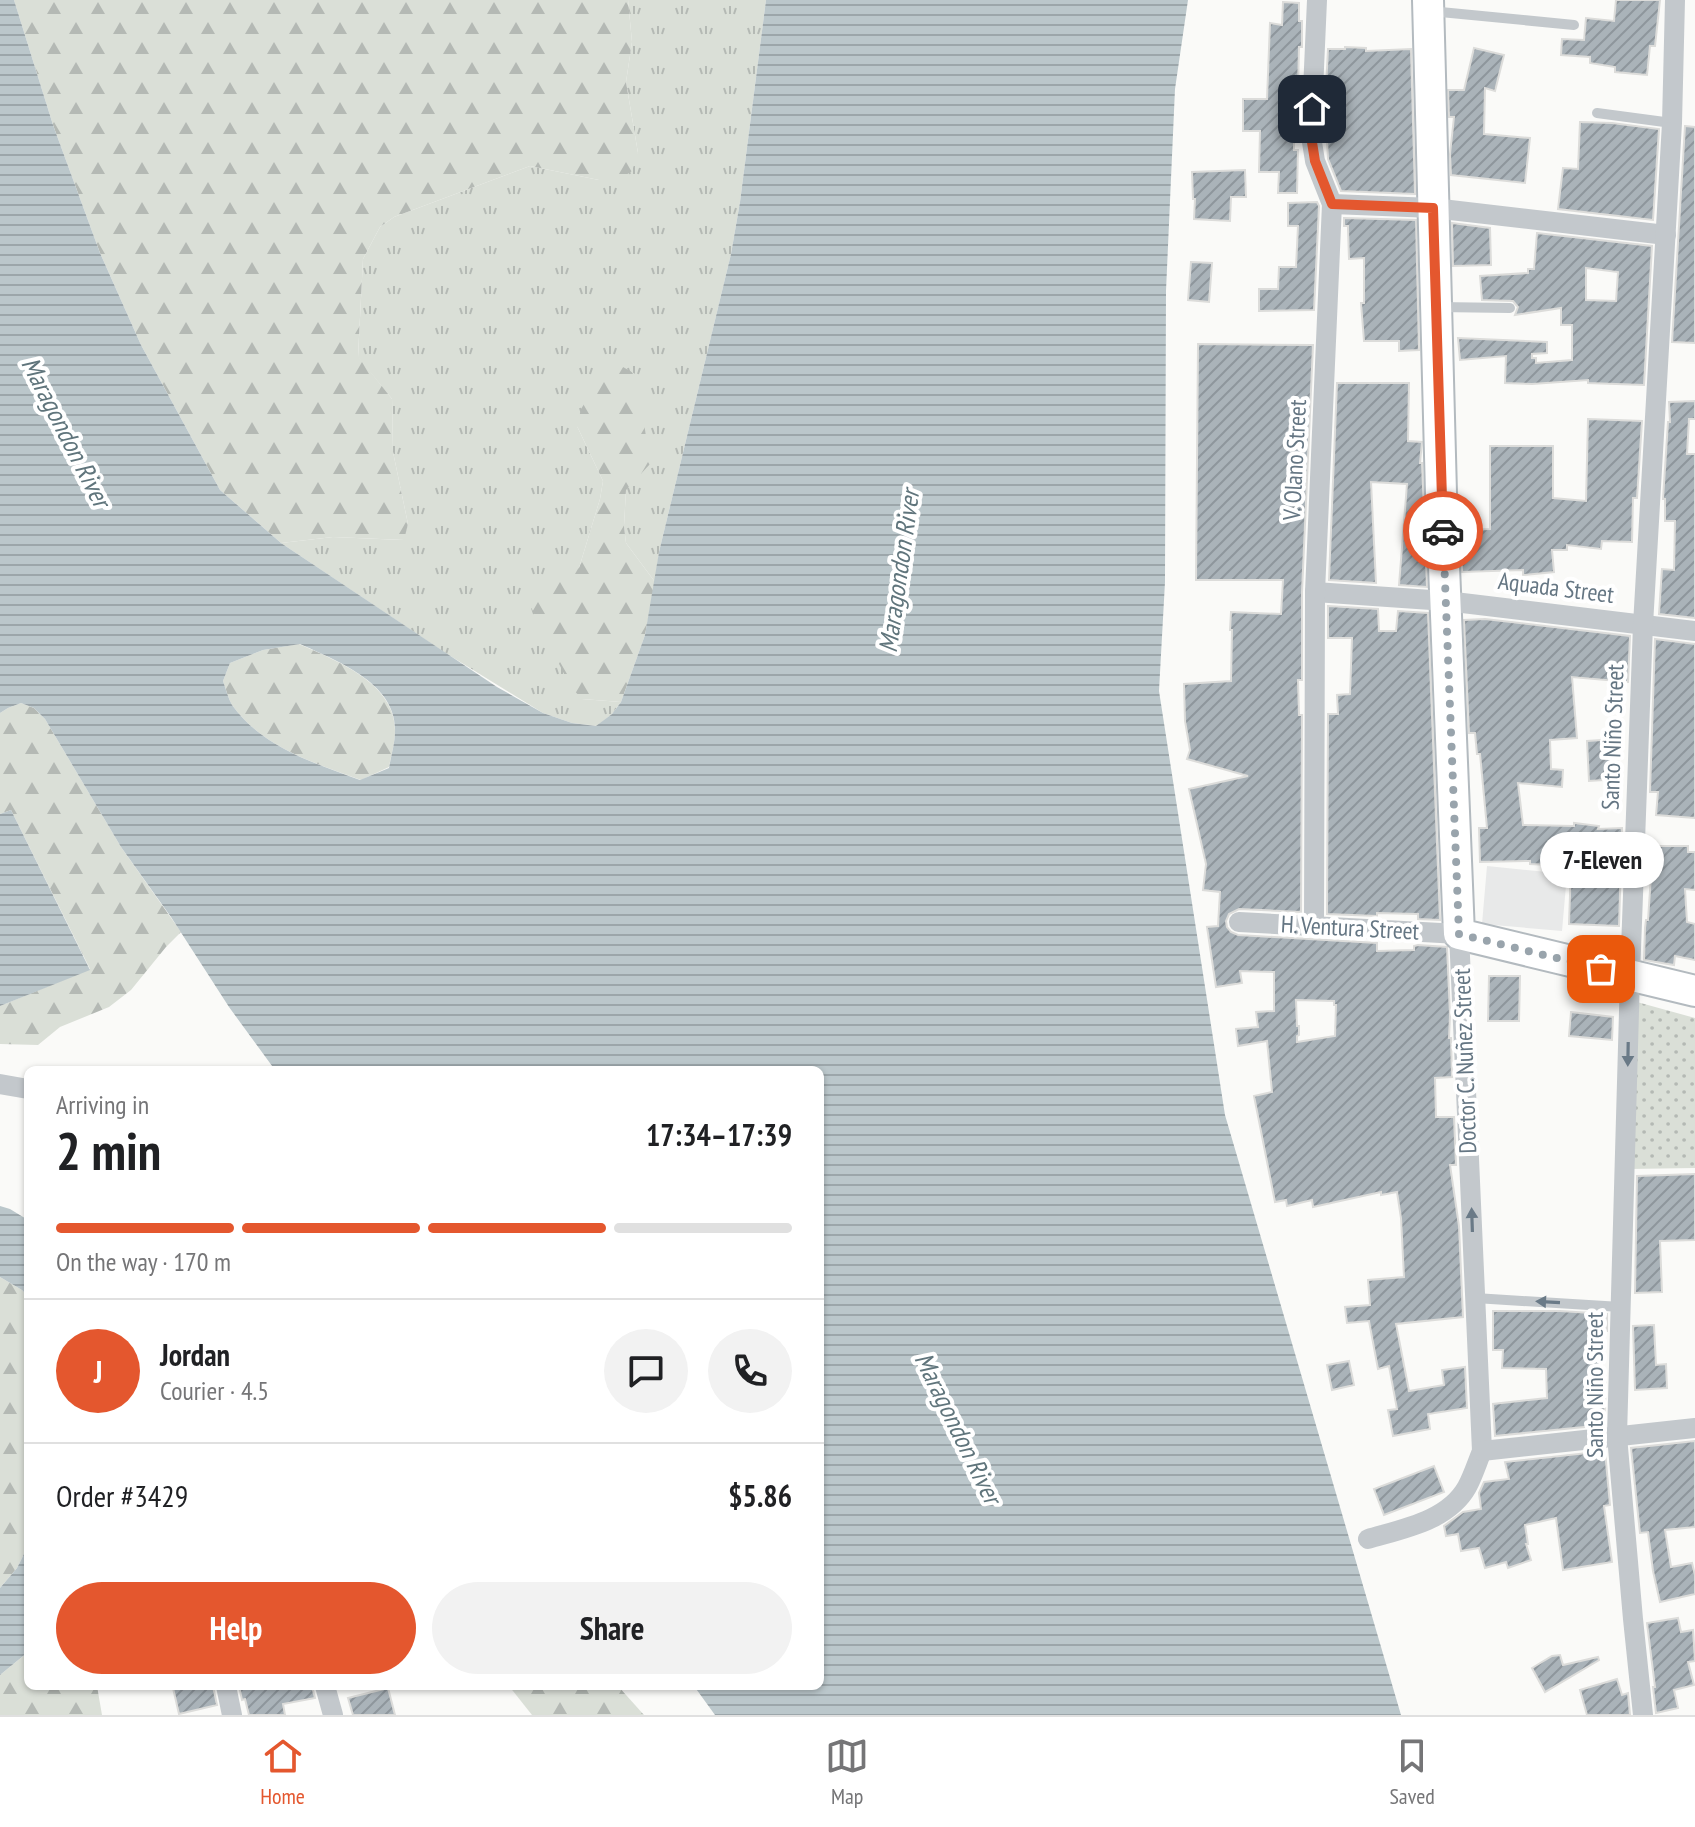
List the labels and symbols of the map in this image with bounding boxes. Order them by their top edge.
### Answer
pin [1278,75,1346,143]
water label: Maragondon River [15,351,120,516]
street label: V. Olano Street [1276,398,1313,522]
water label: Maragondon River [871,484,927,654]
courier [1403,491,1483,571]
street label: Aquada Street [1496,565,1616,610]
street label: Santo Niño Street [1594,663,1631,811]
callout: 7-Eleven [1539,833,1663,889]
street label: H. Ventura Street [1280,908,1420,947]
pin [1567,935,1635,1003]
street label: Doctor C. Nuñez Street [1446,968,1483,1154]
one-way arrow [1621,1042,1634,1067]
one-way arrow [1465,1207,1478,1232]
one-way arrow [1535,1296,1560,1309]
street label: Santo Niño Street [1579,1312,1610,1458]
water label: Maragondon River [908,1347,1011,1512]

